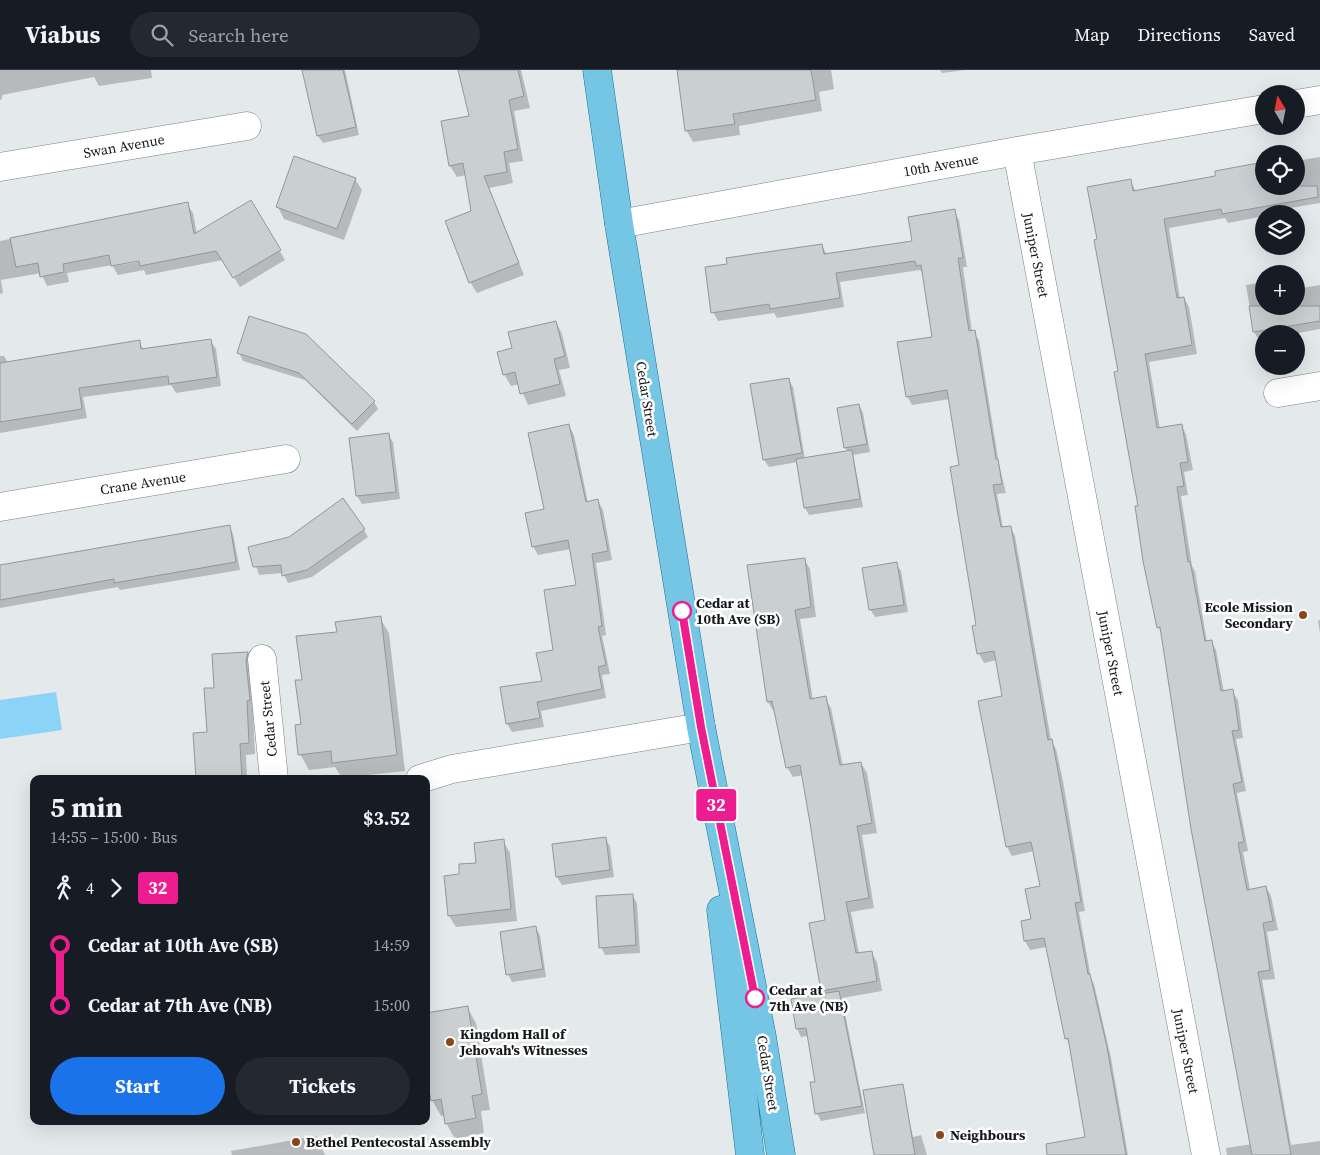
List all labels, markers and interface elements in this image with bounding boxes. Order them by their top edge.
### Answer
search box [130,12,480,57]
text: Viabus [25,18,100,51]
icon: search [148,21,176,49]
text: Search here [188,22,289,48]
text: Map [1074,22,1110,47]
text: Directions [1138,22,1221,47]
text: Saved [1249,22,1295,47]
north arrow [1255,85,1305,135]
map controls [1255,85,1305,375]
street label: Swan Avenue [82,129,166,163]
button: locate [1255,145,1305,195]
street label: 10th Avenue [902,149,980,181]
button: layers [1255,205,1305,255]
street label: Juniper Street [1018,210,1054,300]
button: + [1255,265,1305,315]
button: − [1255,325,1305,375]
street label: Cedar Street [631,360,663,439]
street label: Crane Avenue [99,466,187,500]
place label: Cedar at 10th Ave (SB) [696,593,780,629]
place label: Ecole Mission Secondary [1204,597,1294,633]
marker: Cedar at 10th Ave (SB) [672,601,692,621]
street label: Juniper Street [1093,608,1129,698]
marker: Ecole Mission Secondary [1297,609,1309,621]
street label: Cedar Street [254,680,282,758]
text: 5 min [50,788,123,826]
line badge: 32 [694,789,738,821]
text: 32 [706,792,726,817]
text: $3.52 [363,805,410,831]
text: 14:55 – 15:00 · Bus [50,826,178,848]
icon: walk [50,874,78,902]
icon: forward [102,874,130,902]
text: 32 [148,875,168,900]
text: 4 [86,877,94,899]
text: Cedar at 10th Ave (SB) [88,932,279,958]
text: 14:59 [373,934,410,956]
place label: Cedar at 7th Ave (NB) [769,980,849,1016]
marker: Cedar at 7th Ave (NB) [745,988,765,1008]
text: Cedar at 7th Ave (NB) [88,992,273,1018]
text: 15:00 [373,994,410,1016]
street label: Juniper Street [1168,1006,1204,1096]
place label: Kingdom Hall of Jehovah's Witnesses [459,1024,588,1060]
street label: Cedar Street [752,1034,784,1113]
marker: Kingdom Hall of Jehovah's Witnesses [444,1036,456,1048]
button: Start [50,1057,225,1115]
button: Tickets [235,1057,410,1115]
place label: Neighbours [950,1125,1026,1145]
marker: Neighbours [934,1129,946,1141]
place label: Bethel Pentecostal Assembly [306,1132,492,1152]
marker: Bethel Pentecostal Assembly [290,1136,302,1148]

